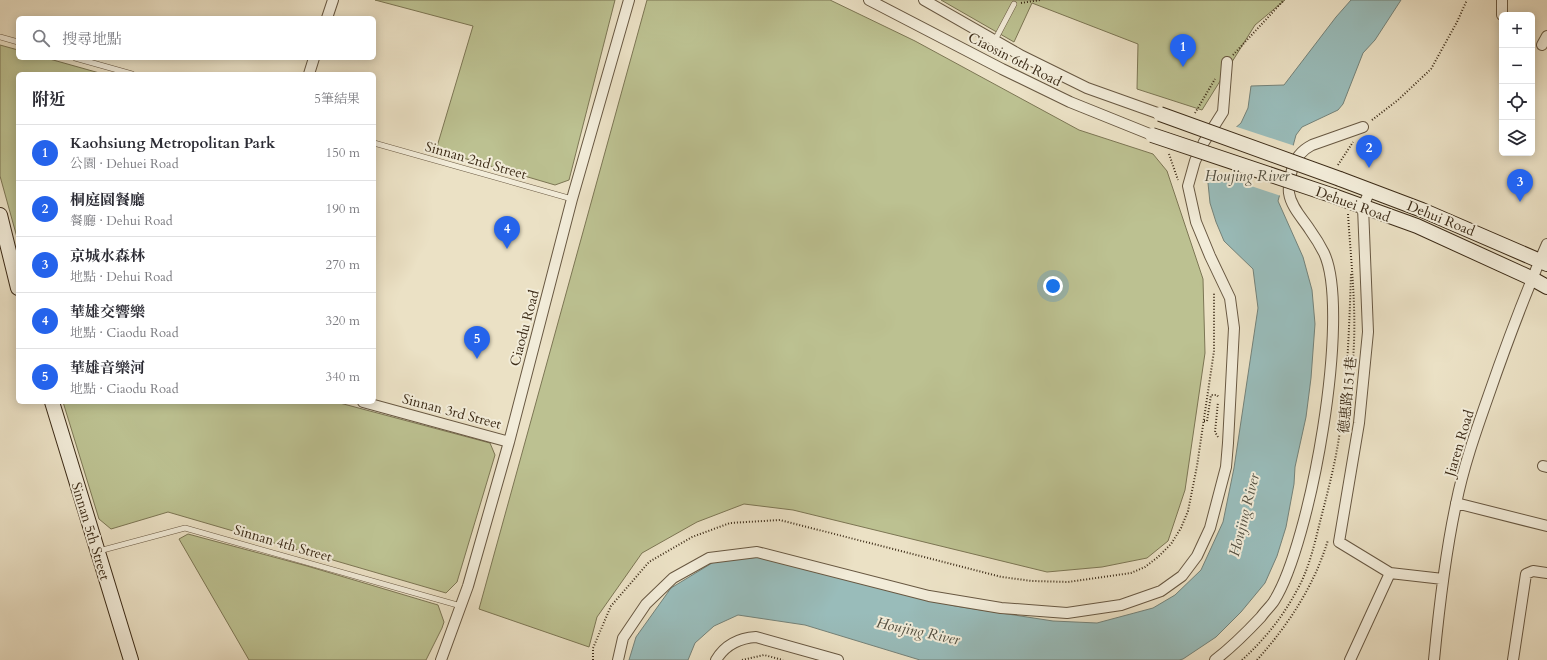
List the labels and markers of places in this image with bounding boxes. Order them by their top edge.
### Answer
pin: 1 [1170,34,1196,67]
pin: 2 [1356,135,1382,168]
pin: 3 [1507,169,1533,202]
pin: 4 [494,216,520,249]
pin: 5 [464,326,490,359]

